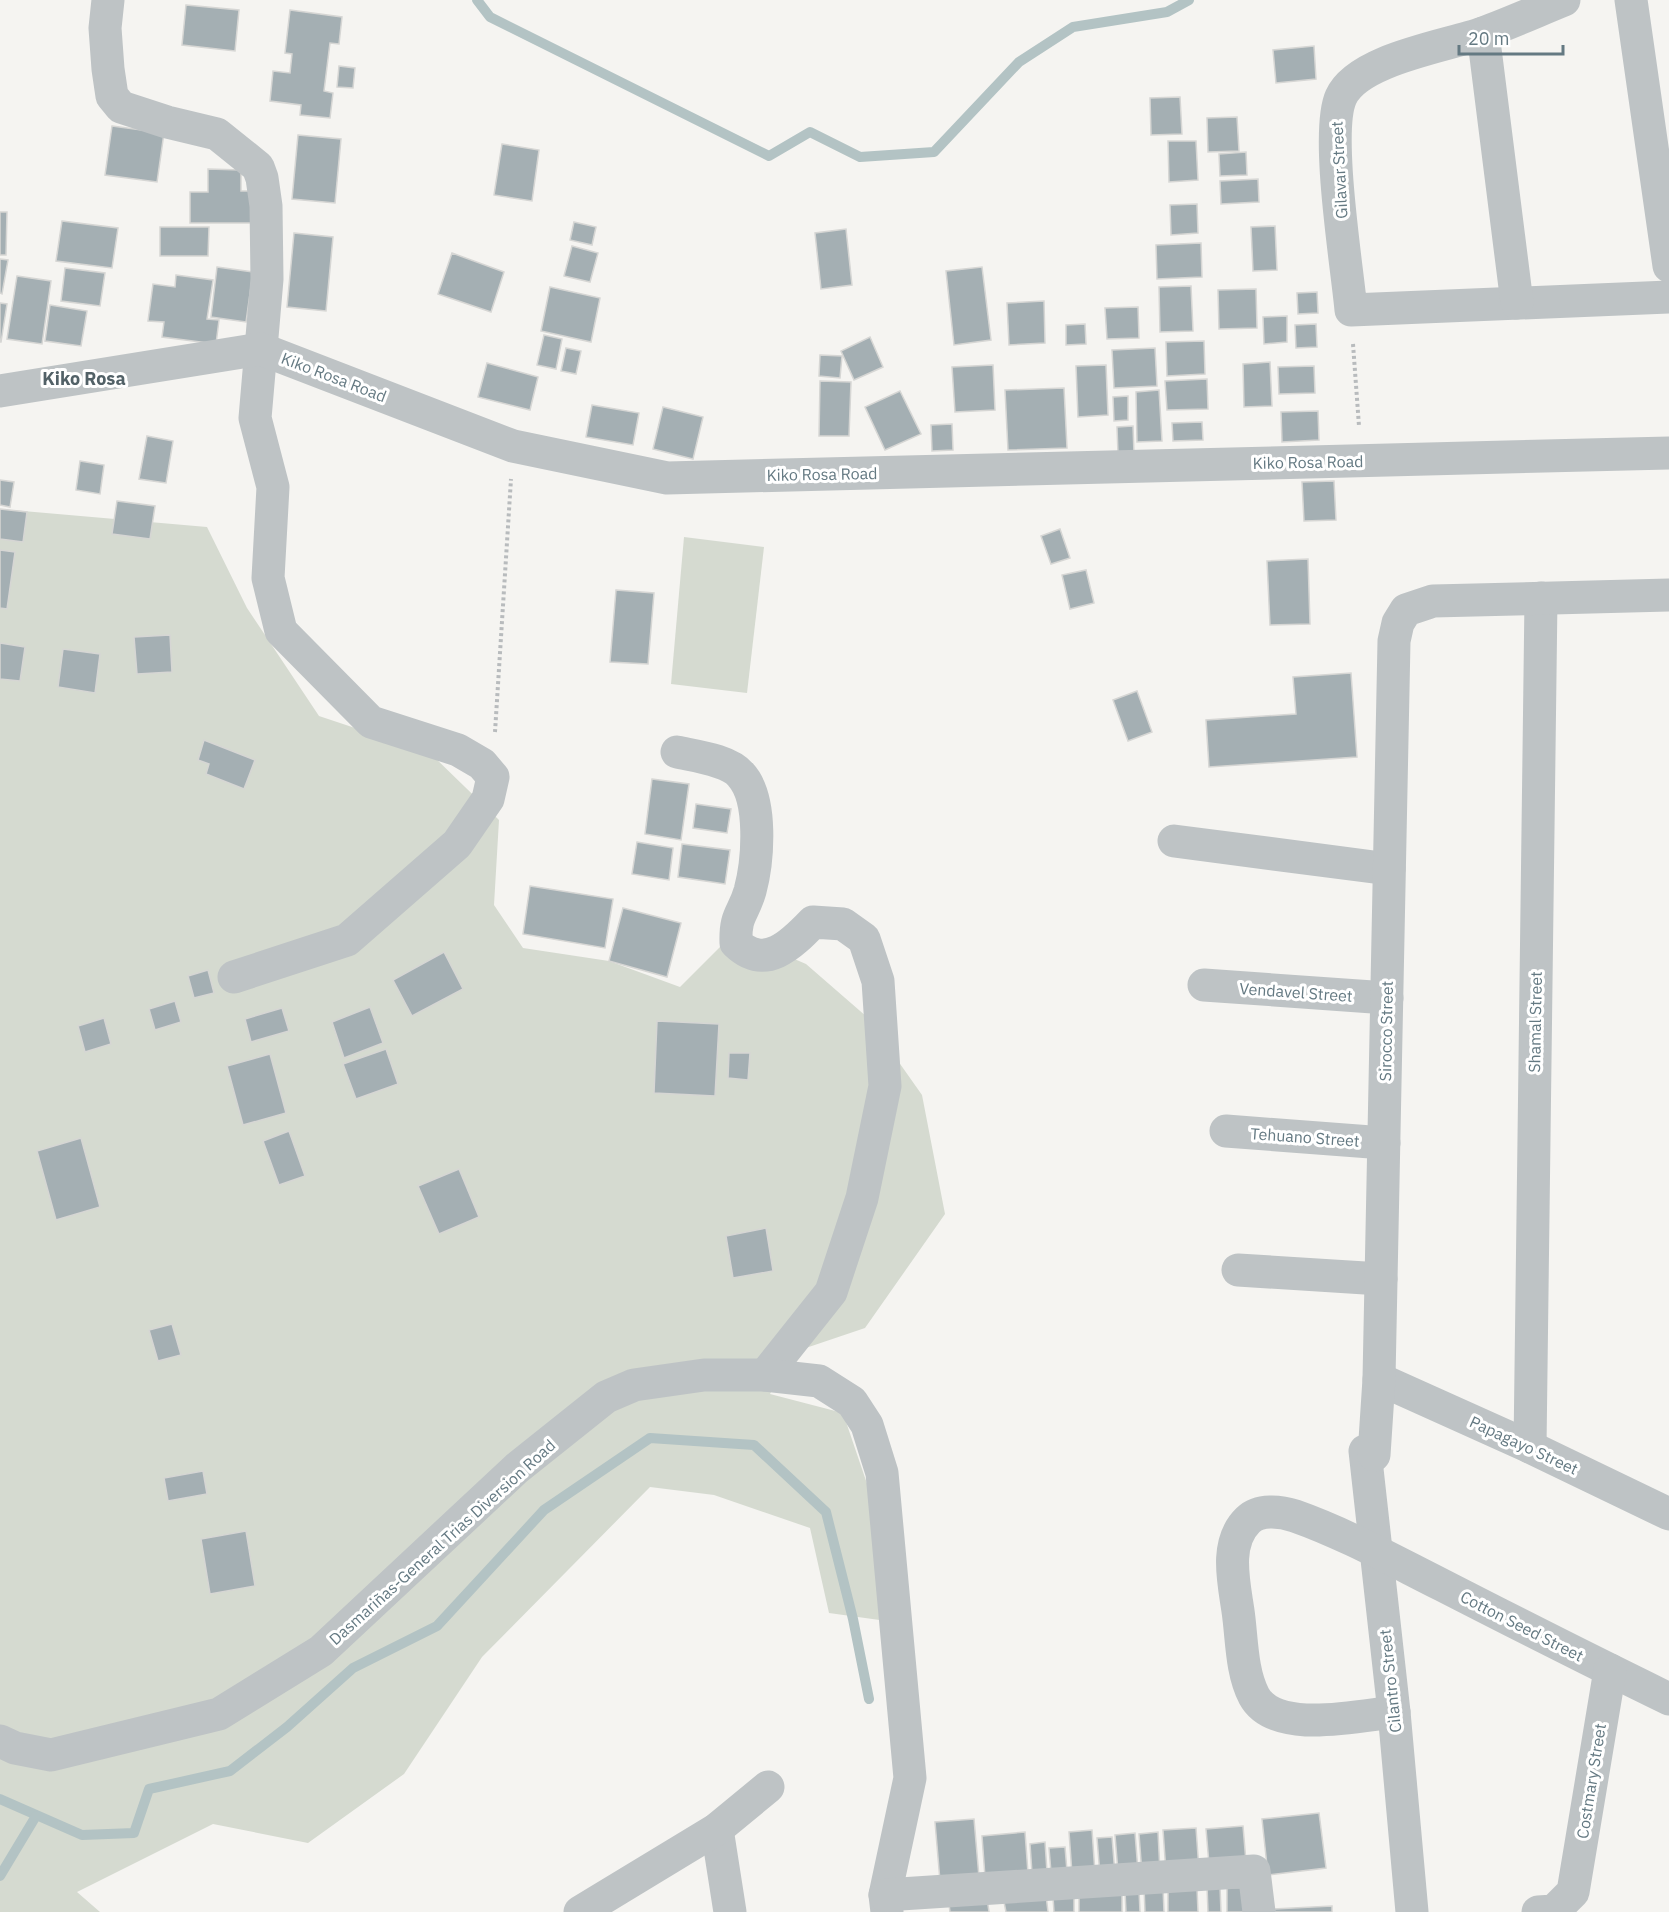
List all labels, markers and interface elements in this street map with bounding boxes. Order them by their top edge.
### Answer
scale bar [1459,18,1562,56]
text: 20 m [1468,27,1510,50]
street label: Gilavar Street [1326,121,1352,219]
street label: Kiko Rosa Road [279,348,389,406]
district label: Kiko Rosa [42,367,126,390]
street label: Kiko Rosa Road [1252,451,1364,473]
street label: Kiko Rosa Road [766,463,878,485]
street label: Shamal Street [1524,971,1546,1073]
street label: Vendavel Street [1239,978,1353,1006]
street label: Sirocco Street [1375,981,1397,1081]
street label: Tehuano Street [1250,1123,1360,1151]
street label: Papagayo Street [1467,1411,1581,1479]
street label: Dasmariñas-General Trias Diversion Road [325,1435,559,1649]
street label: Cotton Seed Street [1457,1586,1587,1666]
street label: Cilantro Street [1375,1628,1405,1734]
street label: Costmary Street [1572,1722,1610,1840]

